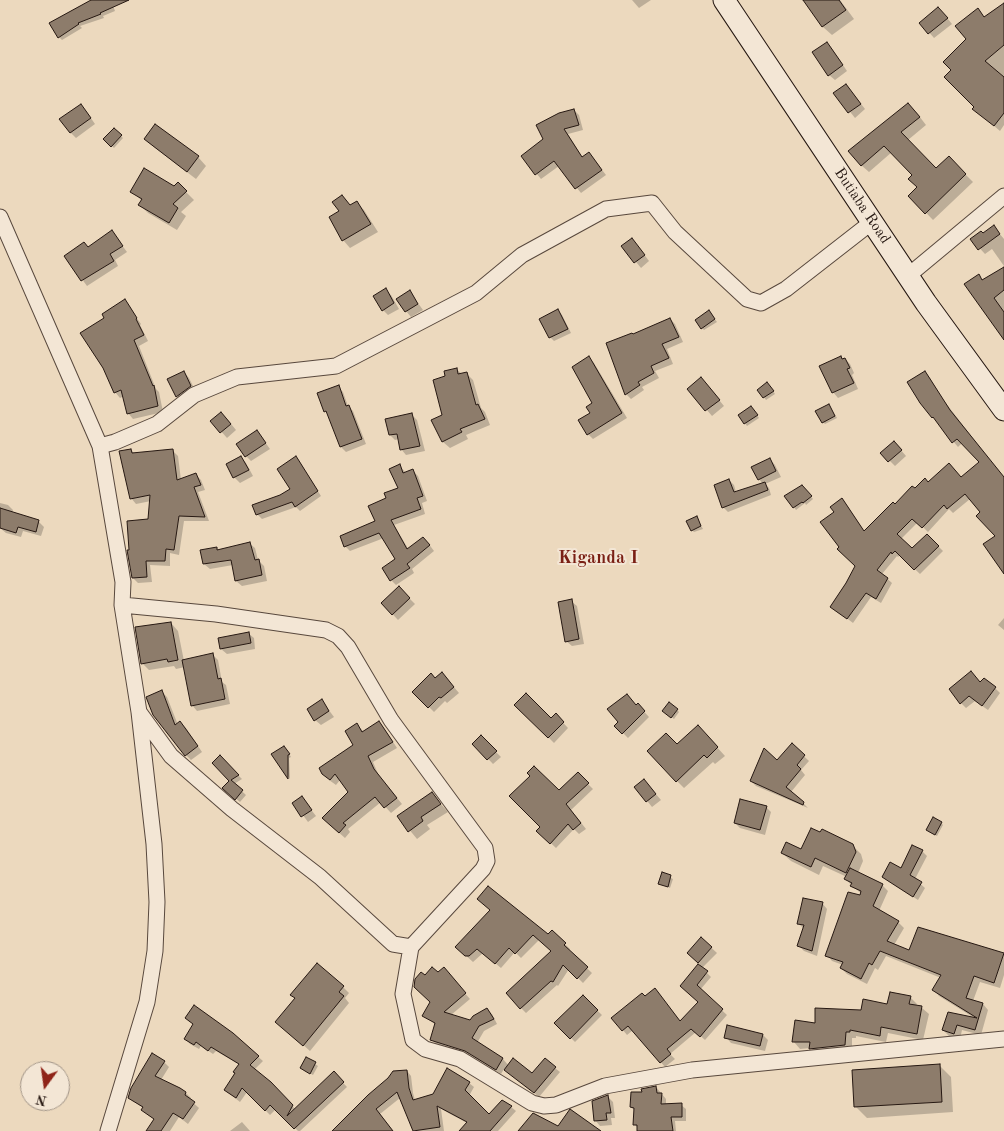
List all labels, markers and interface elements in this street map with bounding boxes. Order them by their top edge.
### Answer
street label: Butiaba Road [830,165,894,247]
district label: Kiganda I [558,547,638,569]
north arrow [20,1061,70,1111]
text: N [35,1091,49,1108]

